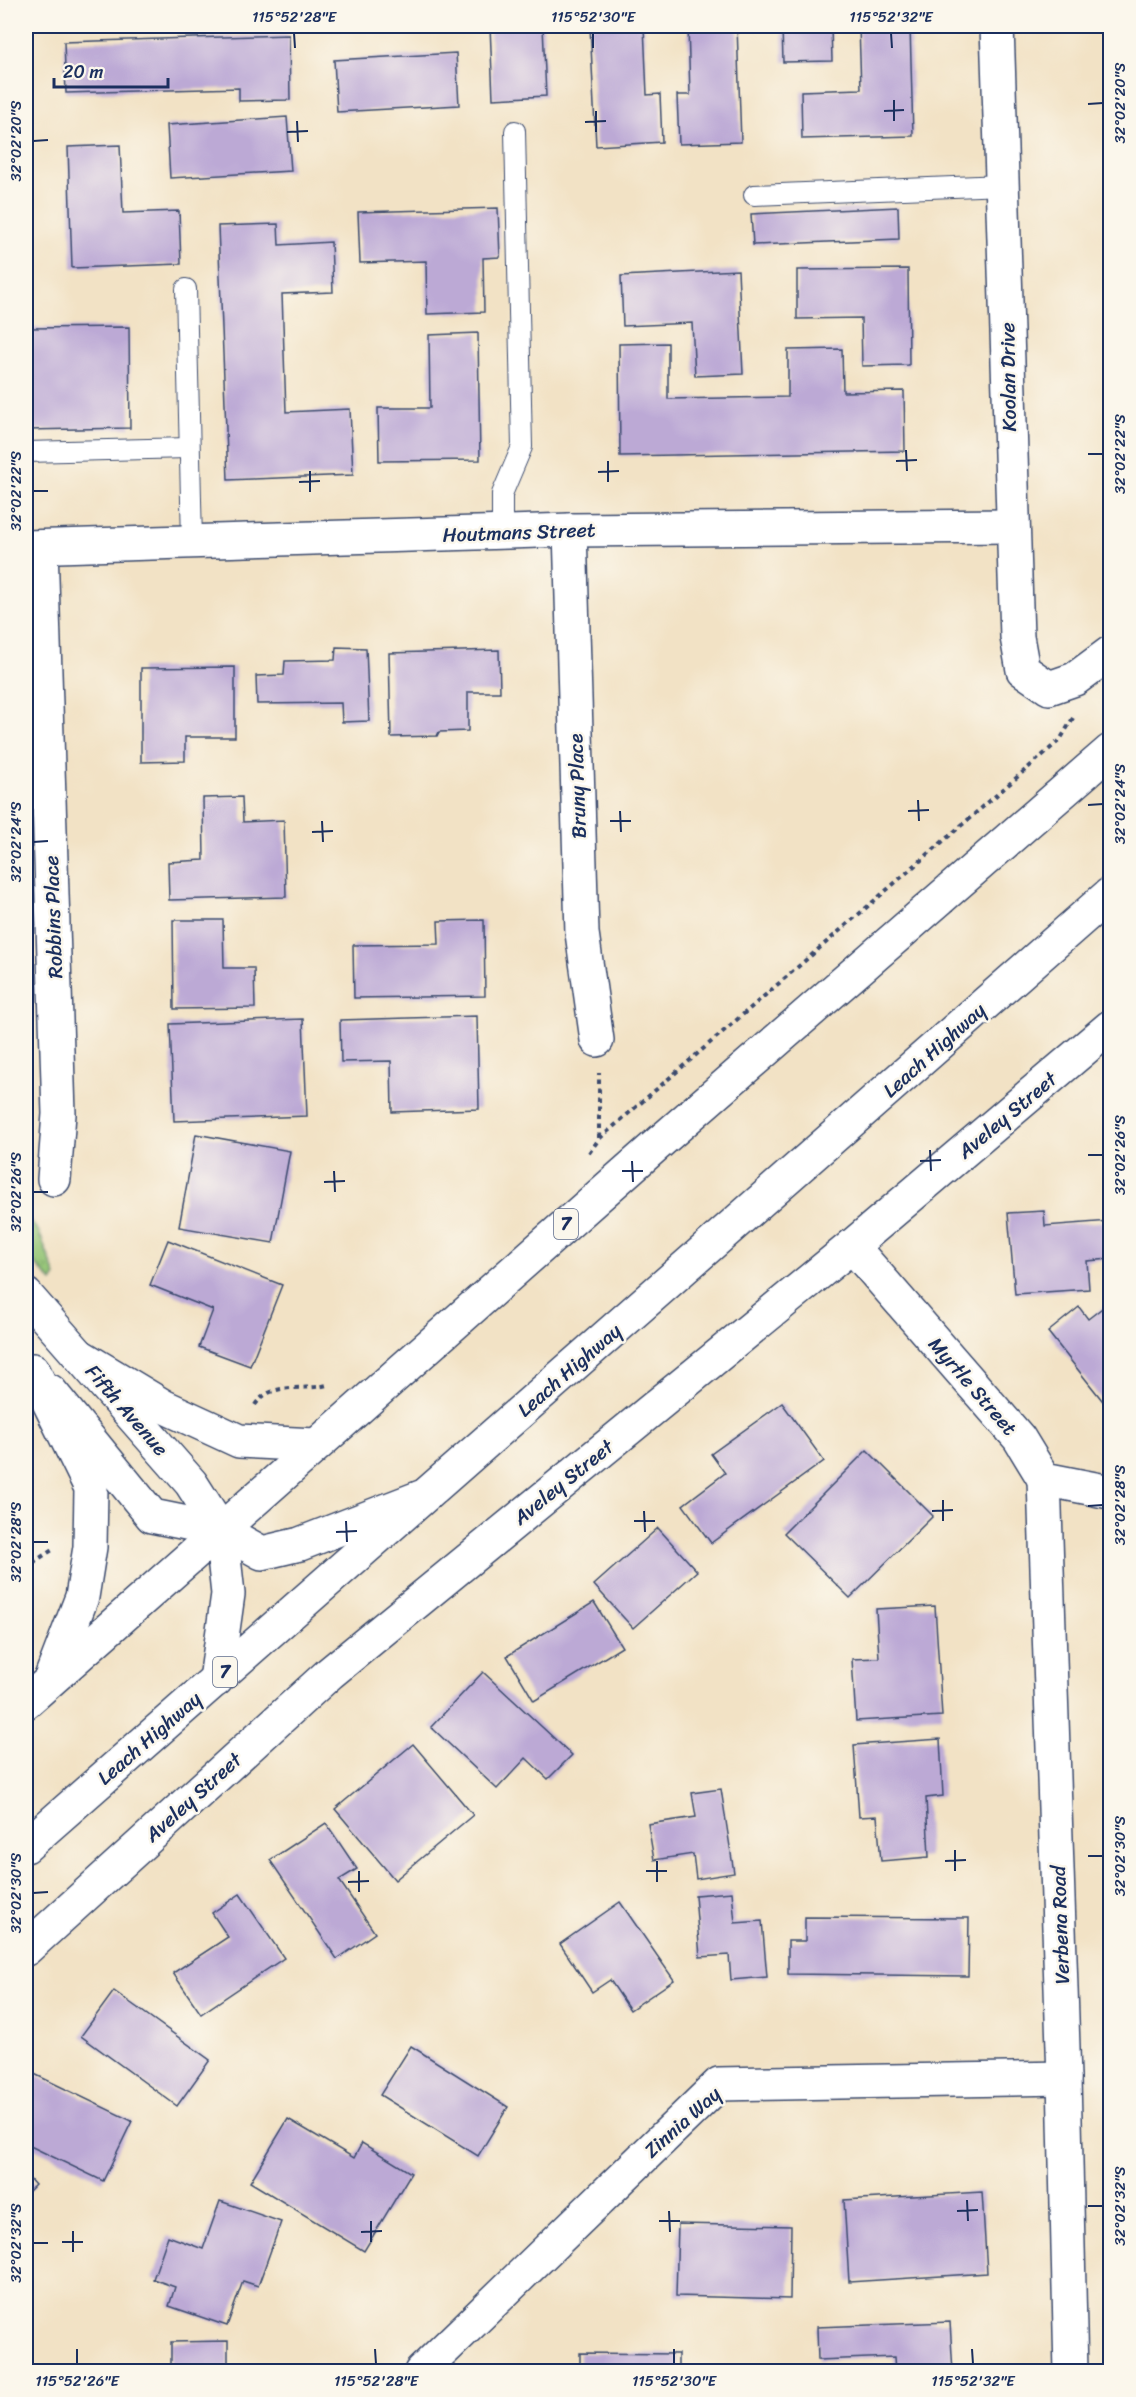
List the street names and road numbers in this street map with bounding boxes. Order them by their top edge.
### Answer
street label: Koolan Drive [990,322,1027,432]
street label: Houtmans Street [442,512,596,553]
street label: Bruny Place [558,733,597,839]
street label: Robbins Place [34,855,73,979]
street label: Leach Highway [874,994,995,1107]
street label: Aveley Street [949,1062,1066,1169]
road number: 7 [554,1209,578,1239]
street label: Leach Highway [509,1314,630,1426]
street label: Myrtle Street [919,1329,1026,1444]
street label: Fifth Avenue [76,1356,177,1465]
street label: Aveley Street [504,1430,622,1535]
road number: 7 [213,1657,237,1687]
street label: Leach Highway [89,1682,210,1794]
street label: Aveley Street [136,1743,251,1852]
street label: Verbena Road [1041,1864,1080,1985]
street label: Zinnia Way [636,2077,730,2167]

